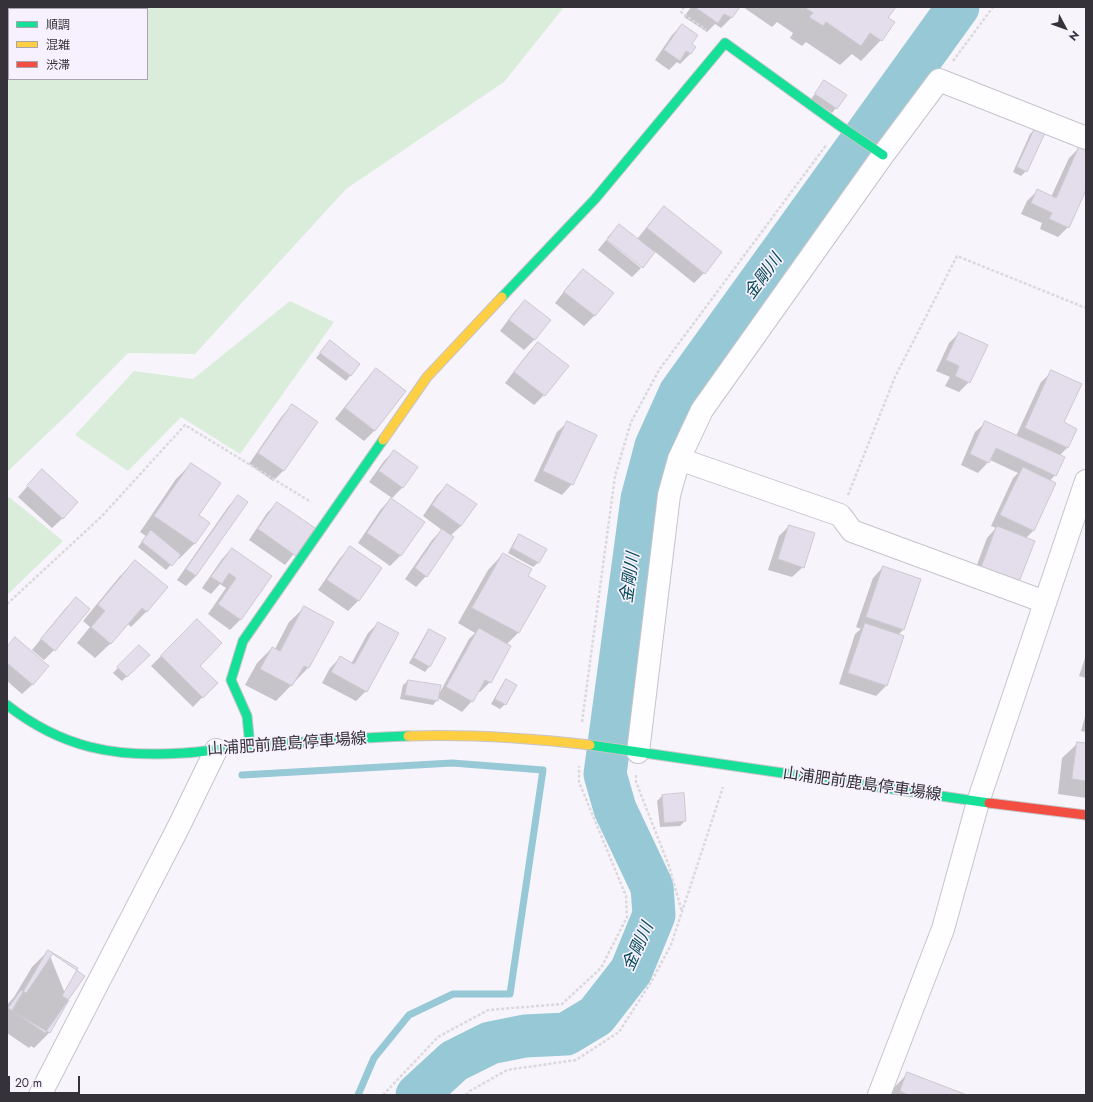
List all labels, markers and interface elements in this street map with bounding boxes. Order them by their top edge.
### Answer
legend [8,8,148,80]
north arrow [1045,8,1085,48]
text: 順調 [46,16,70,34]
text: N [1065,27,1083,44]
text: 混雑 [46,36,70,54]
text: 渋滞 [46,56,70,74]
water label: 金剛川 [741,250,787,304]
water label: 金剛川 [617,551,645,605]
street label: 山浦肥前鹿島停車場線 [207,730,367,760]
street label: 山浦肥前鹿島停車場線 [781,764,943,806]
water label: 金剛川 [619,920,659,974]
scale bar [10,1068,82,1094]
text: 20 m [15,1074,42,1092]

